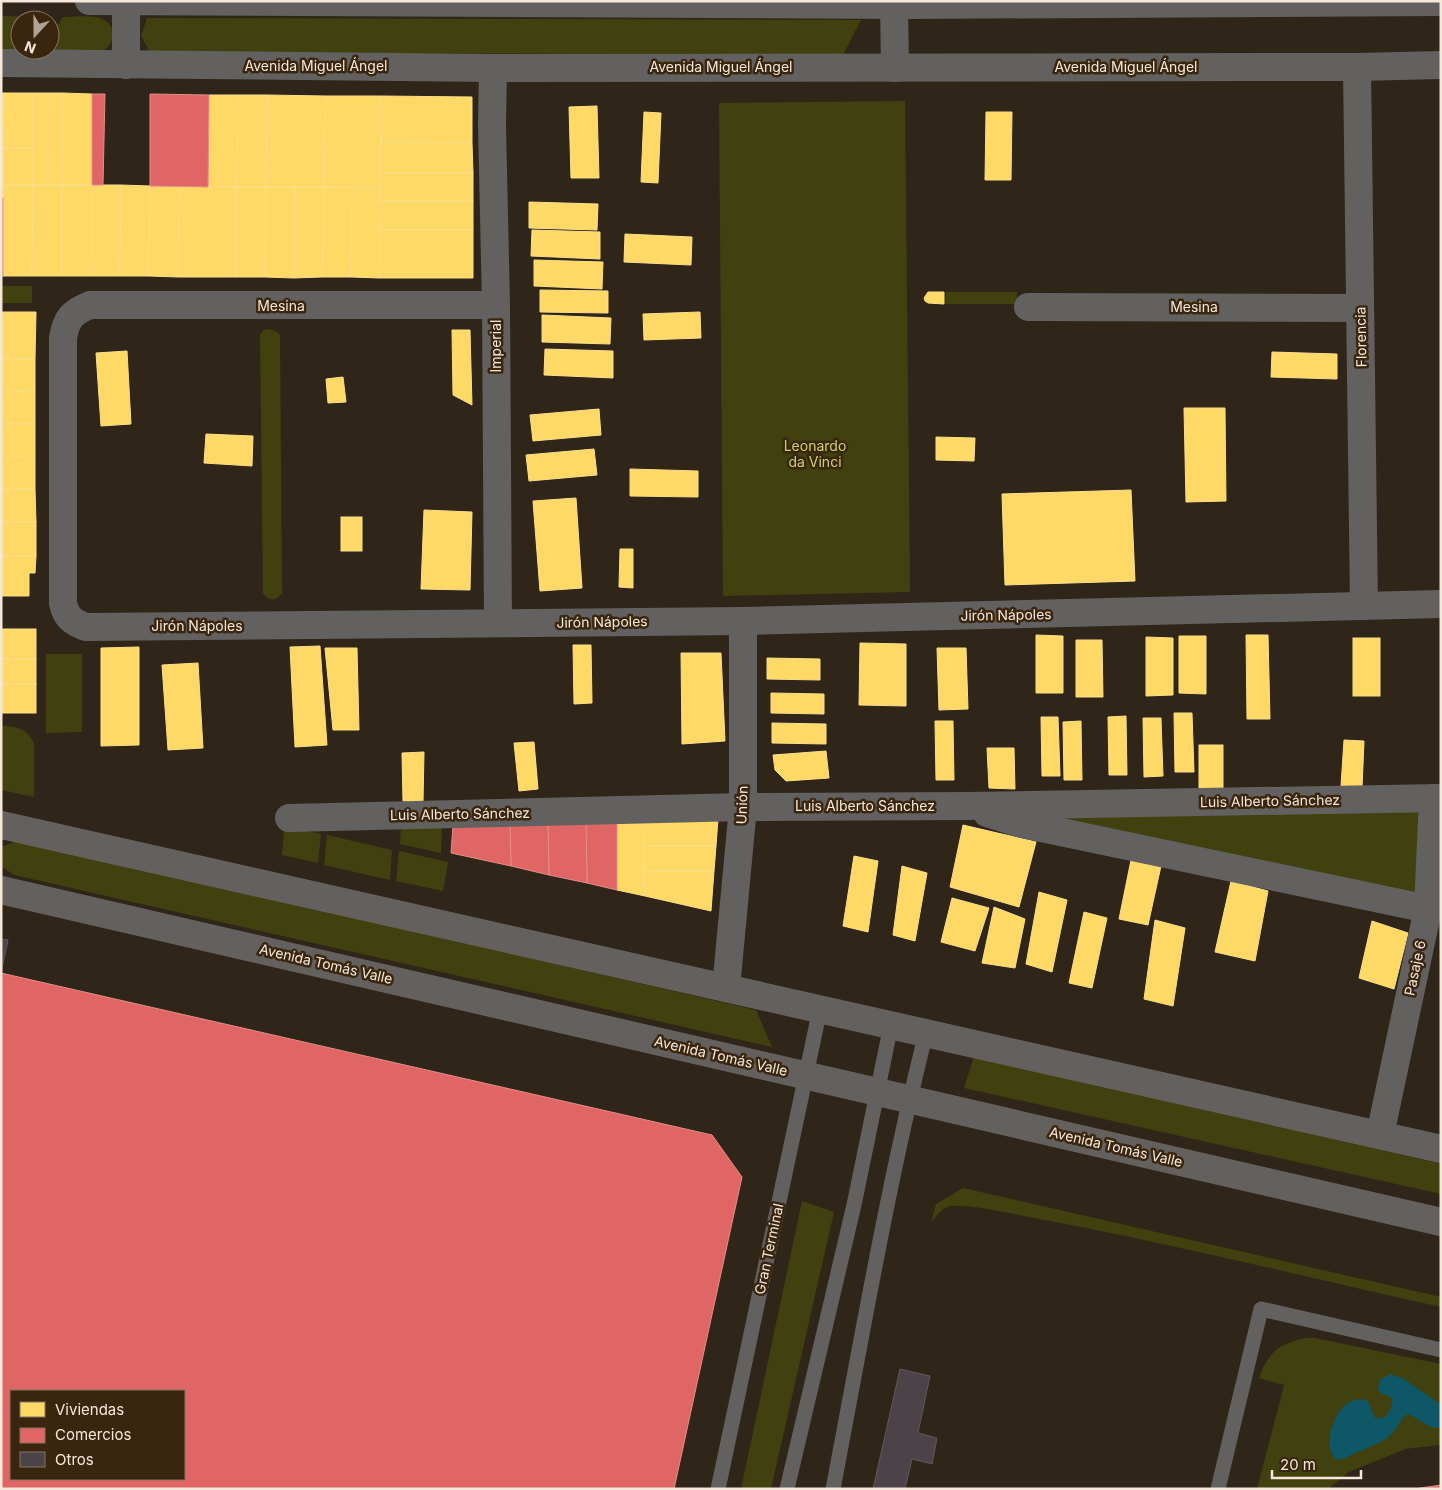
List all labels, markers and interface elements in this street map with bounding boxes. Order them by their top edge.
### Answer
north arrow [10,10,60,60]
text: N [22,38,38,57]
street label: Avenida Miguel Ángel [245,57,387,74]
street label: Avenida Miguel Ángel [650,58,792,75]
street label: Avenida Miguel Ángel [1055,58,1197,75]
street label: Mesina [257,297,305,314]
street label: Mesina [1170,298,1218,315]
street label: Florencia [1351,306,1370,368]
street label: Imperial [487,320,504,372]
park label: Leonardo da Vinci [784,437,846,470]
street label: Jirón Nápoles [960,605,1052,624]
street label: Jirón Nápoles [556,612,648,631]
street label: Jirón Nápoles [151,617,243,634]
street label: Unión [732,785,751,825]
street label: Luis Alberto Sánchez [1200,791,1340,810]
street label: Luis Alberto Sánchez [795,797,935,814]
street label: Luis Alberto Sánchez [390,804,530,823]
street label: Pasaje 6 [1400,939,1429,997]
street label: Avenida Tomás Valle [258,940,394,987]
street label: Avenida Tomás Valle [653,1032,789,1079]
street label: Avenida Tomás Valle [1048,1123,1184,1170]
street label: Gran Terminal [751,1202,786,1296]
legend [10,1390,185,1480]
text: Viviendas [55,1400,124,1419]
text: Comercios [55,1425,131,1444]
scale bar [1272,1448,1361,1480]
text: Otros [55,1450,94,1469]
text: 20 m [1280,1455,1316,1474]

